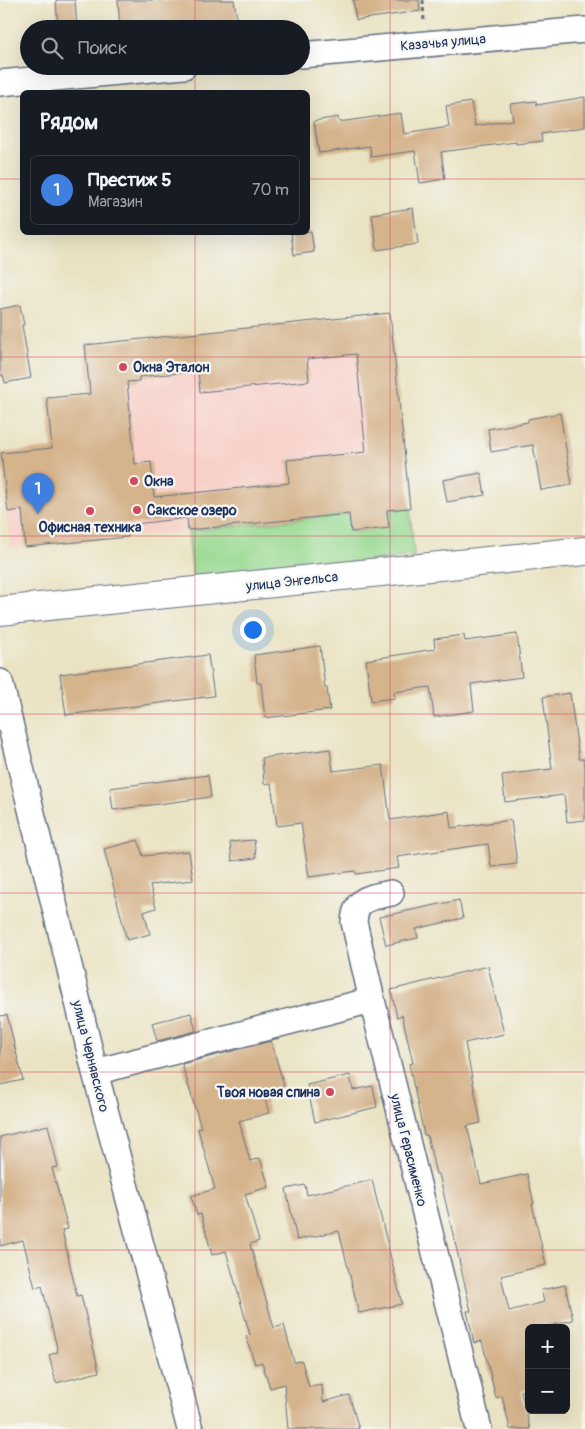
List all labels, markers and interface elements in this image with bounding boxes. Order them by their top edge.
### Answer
search box [20,20,310,75]
street label: Казачья улица [400,30,487,55]
icon: search [38,34,66,62]
text: Поиск [78,36,128,60]
text: Рядом [40,109,98,136]
text: Престиж 5 [88,168,172,192]
text: 1 [54,180,60,200]
text: 70 m [252,180,289,200]
text: Магазин [88,192,143,212]
place label: Окна Эталон [133,359,209,376]
marker: Окна Эталон [117,361,129,373]
pin: 1 [22,473,54,514]
place label: Окна [144,473,174,490]
marker: Окна [128,475,140,487]
place label: Сакское озеро [147,502,237,519]
marker: Сакское озеро [131,504,143,516]
marker: Офисная техника [84,505,96,517]
place label: Офисная техника [38,519,142,536]
street label: улица Энгельса [244,568,339,595]
your location [240,617,266,643]
street label: улица Чернявского [68,998,113,1114]
place label: Твоя новая спина [216,1084,320,1101]
marker: Твоя новая спина [324,1086,336,1098]
street label: улица Герасименко [386,1091,431,1209]
map controls [525,1324,570,1414]
button: + [525,1324,570,1369]
button: − [525,1369,570,1414]

